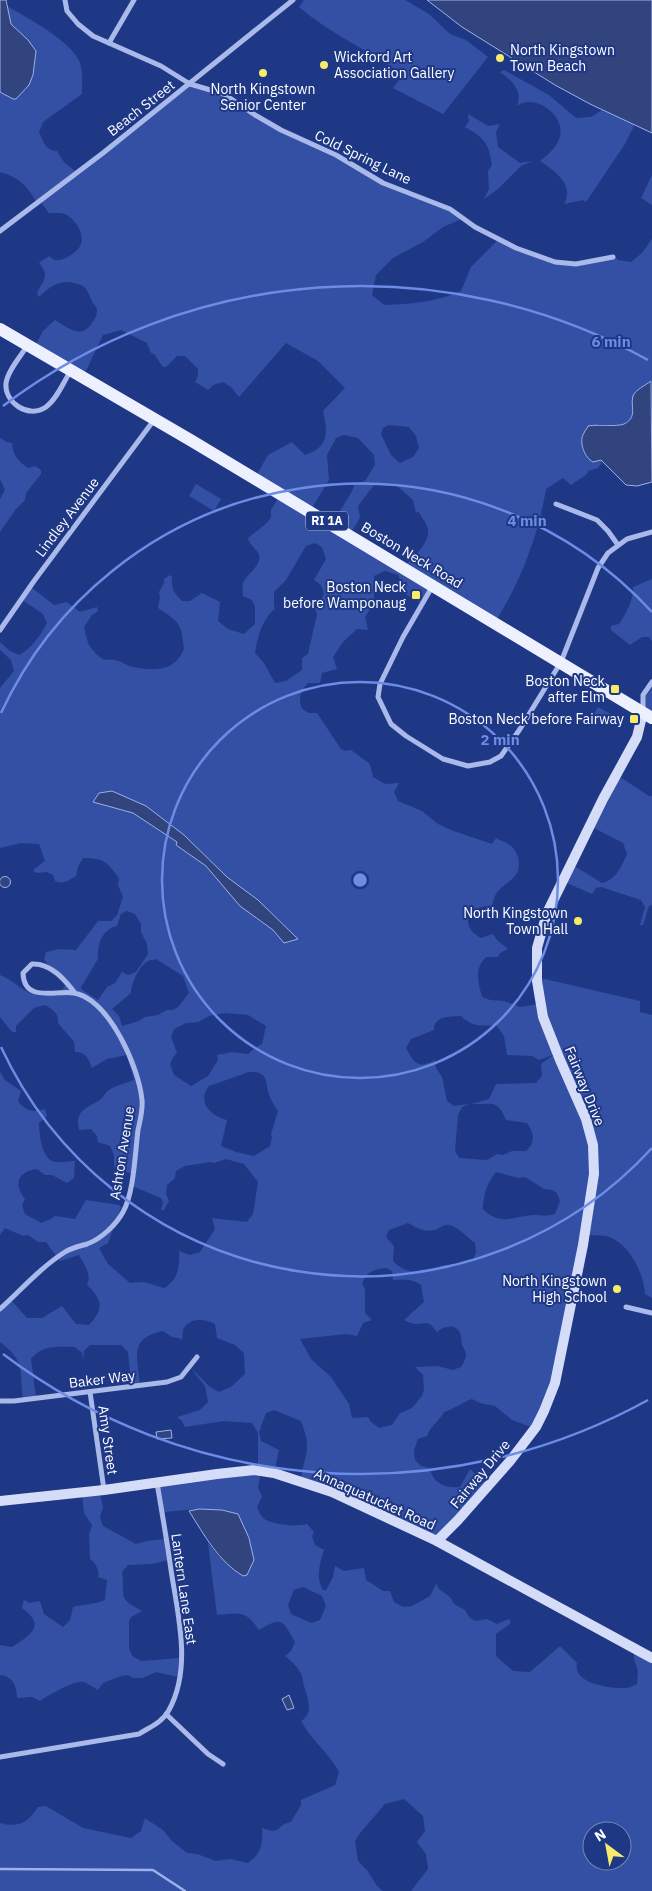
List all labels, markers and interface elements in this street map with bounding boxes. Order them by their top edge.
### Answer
place label: North Kingstown Town Beach [510,41,615,75]
place label: Wickford Art Association Gallery [334,48,455,82]
marker: North Kingstown Town Beach [494,52,506,64]
marker: Wickford Art Association Gallery [318,59,330,71]
marker: North Kingstown Senior Center [257,67,269,79]
street label: Beach Street [104,76,179,140]
place label: North Kingstown Senior Center [211,80,315,114]
street label: Cold Spring Lane [312,126,415,188]
text: 6 min [591,332,631,351]
street label: Lindley Avenue [31,473,103,560]
text: 4 min [507,511,547,530]
road number: RI 1A [306,512,348,530]
street label: Boston Neck Road [358,518,466,592]
place label: Boston Neck before Wamponaug [283,578,407,612]
marker: Boston Neck before Wamponaug [410,589,422,601]
place label: Boston Neck after Elm [525,672,606,706]
marker: Boston Neck after Elm [609,683,621,695]
place label: Boston Neck before Fairway [448,710,624,728]
marker: Boston Neck before Fairway [628,713,640,725]
text: 2 min [480,730,520,749]
centre of rings [351,871,369,889]
place label: North Kingstown Town Hall [463,904,568,938]
marker: North Kingstown Town Hall [572,915,584,927]
street label: Fairway Drive [561,1044,609,1129]
street label: Ashton Avenue [106,1105,138,1201]
place label: North Kingstown High School [502,1272,607,1306]
marker: North Kingstown High School [611,1283,623,1295]
street label: Baker Way [68,1366,136,1392]
street label: Amy Street [94,1404,122,1476]
street label: Fairway Drive [446,1436,514,1512]
street label: Annaquatucket Road [311,1464,439,1534]
street label: Lantern Lane East [167,1532,201,1646]
north arrow [582,1821,632,1871]
text: N [591,1825,609,1845]

